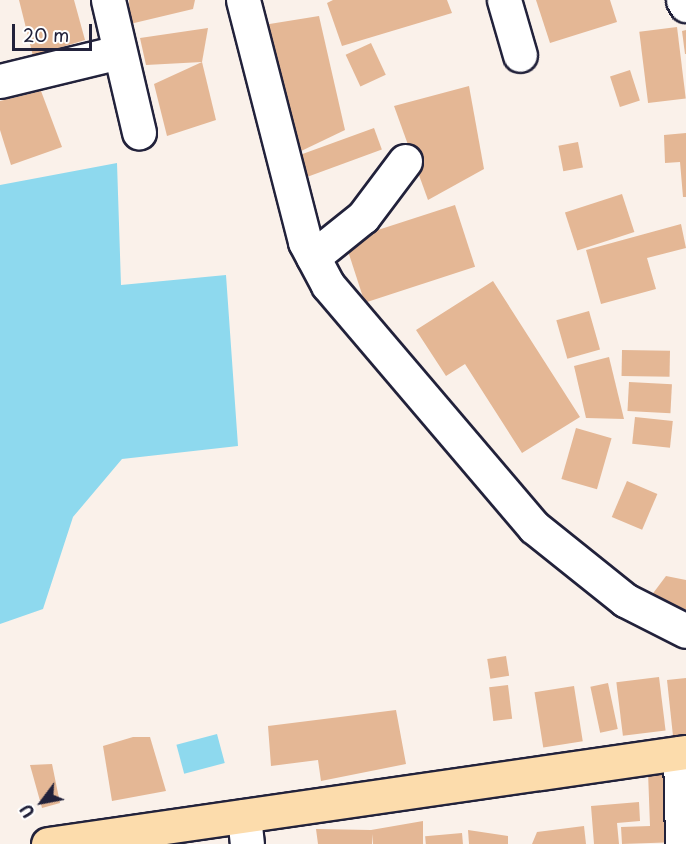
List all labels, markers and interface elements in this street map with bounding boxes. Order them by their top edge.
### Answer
scale bar [15,12,94,50]
text: 20 m [23,21,69,48]
north arrow [12,772,72,832]
text: U [13,800,40,823]

